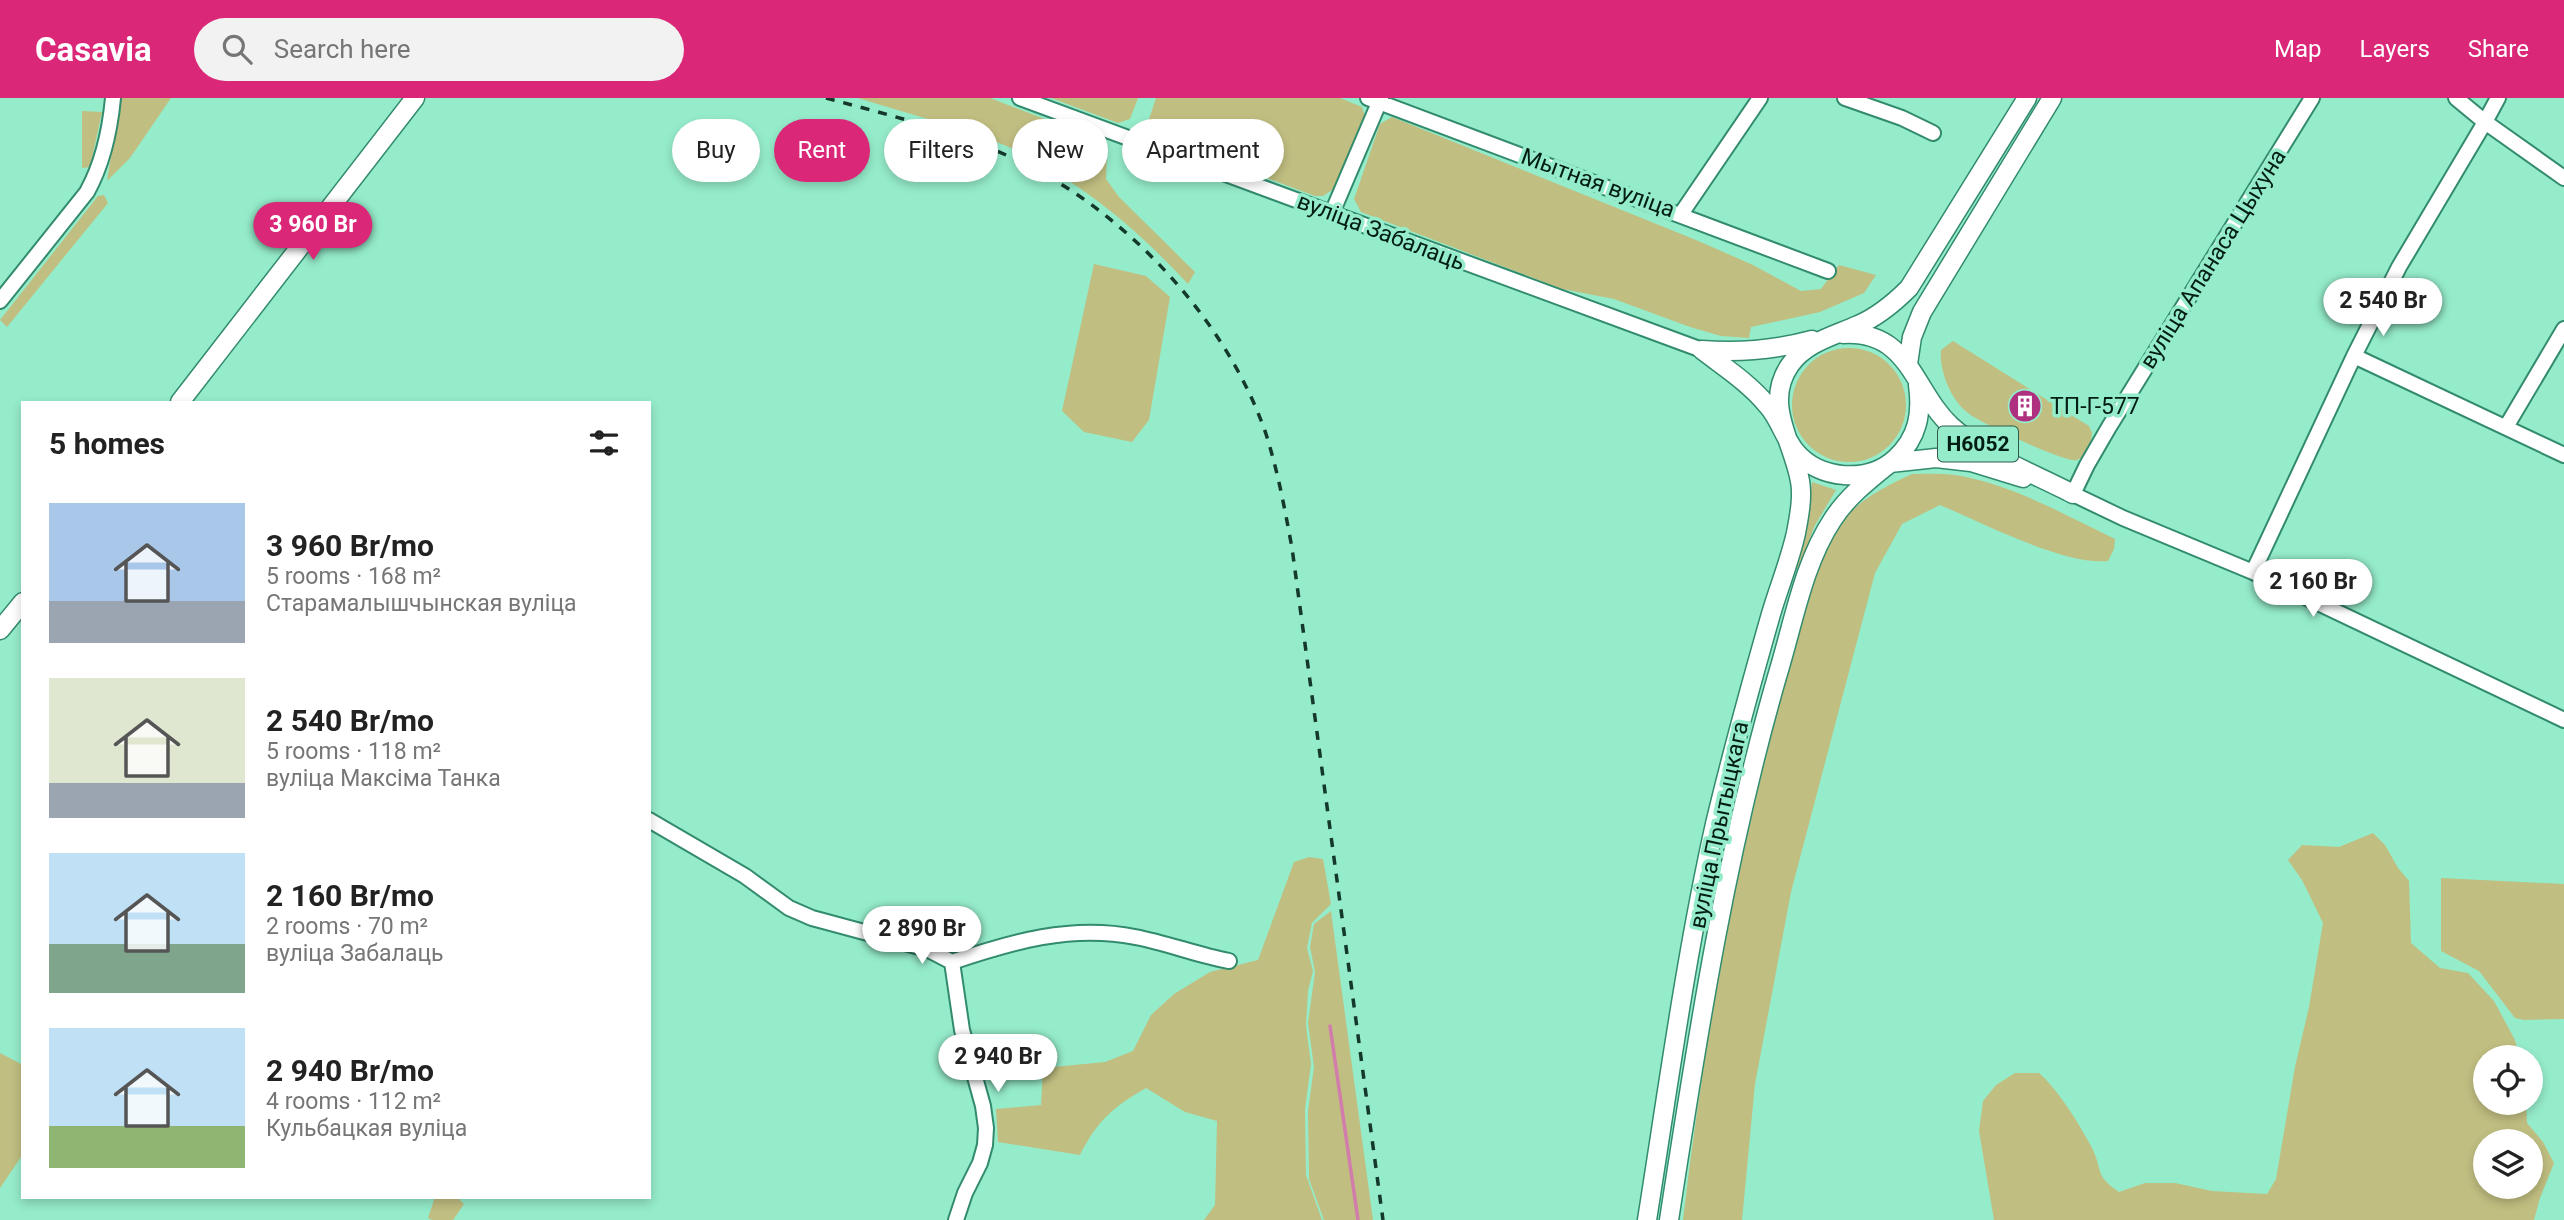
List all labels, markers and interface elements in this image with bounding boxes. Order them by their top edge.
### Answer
search box [194,18,684,81]
text: Casavia [35,30,152,69]
icon: search [218,30,256,68]
text: Search here [274,34,411,64]
text: Map [2274,35,2322,63]
text: Layers [2360,35,2430,63]
text: Share [2468,35,2529,63]
chip: Buy [672,119,760,182]
chip: Rent [774,119,870,182]
chip: Filters [884,119,998,182]
chip: New [1012,119,1108,182]
chip: Apartment [1122,119,1284,182]
street label: Мытная вуліца [1517,143,1679,223]
street label: вуліца Апанаса Цыхуна [2134,144,2292,374]
street label: вуліца Забалаць [1293,188,1469,276]
pin: 3 960 Br [241,202,385,262]
text: 3 960 Br [269,211,357,238]
pin: 2 540 Br [2311,278,2455,338]
text: 2 540 Br [2339,287,2427,314]
building icon: ТП-Г-577 [2006,387,2044,425]
place label: ТП-Г-577 [2050,393,2140,420]
icon: filters [585,424,623,462]
text: 5 homes [49,426,165,461]
road number: Н6052 [1938,426,2018,462]
text: 3 960 Br/mo [266,528,434,563]
icon: home [105,531,189,615]
pin: 2 160 Br [2241,560,2385,619]
text: 5 rooms · 168 m² [266,563,441,590]
text: 2 160 Br [2269,568,2357,595]
text: Старамалышчынская вуліца [266,590,577,617]
text: 2 540 Br/mo [266,703,434,738]
icon: home [105,706,189,790]
street label: вуліца Прытыцкага [1684,719,1754,931]
text: 5 rooms · 118 m² [266,738,441,765]
text: вуліца Максіма Танка [266,765,501,792]
text: 2 160 Br/mo [266,878,434,913]
icon: home [105,881,189,965]
pin: 2 890 Br [850,906,994,966]
text: 2 rooms · 70 m² [266,913,428,940]
text: 2 890 Br [878,915,966,942]
text: вуліца Забалаць [266,940,444,967]
pin: 2 940 Br [926,1034,1070,1094]
text: 2 940 Br [954,1043,1042,1070]
map controls [2473,1045,2543,1199]
button: locate [2473,1045,2543,1115]
text: 2 940 Br/mo [266,1053,434,1088]
icon: home [105,1056,189,1140]
text: 4 rooms · 112 m² [266,1088,441,1115]
text: Кульбацкая вуліца [266,1115,467,1142]
button: layers [2473,1129,2543,1199]

